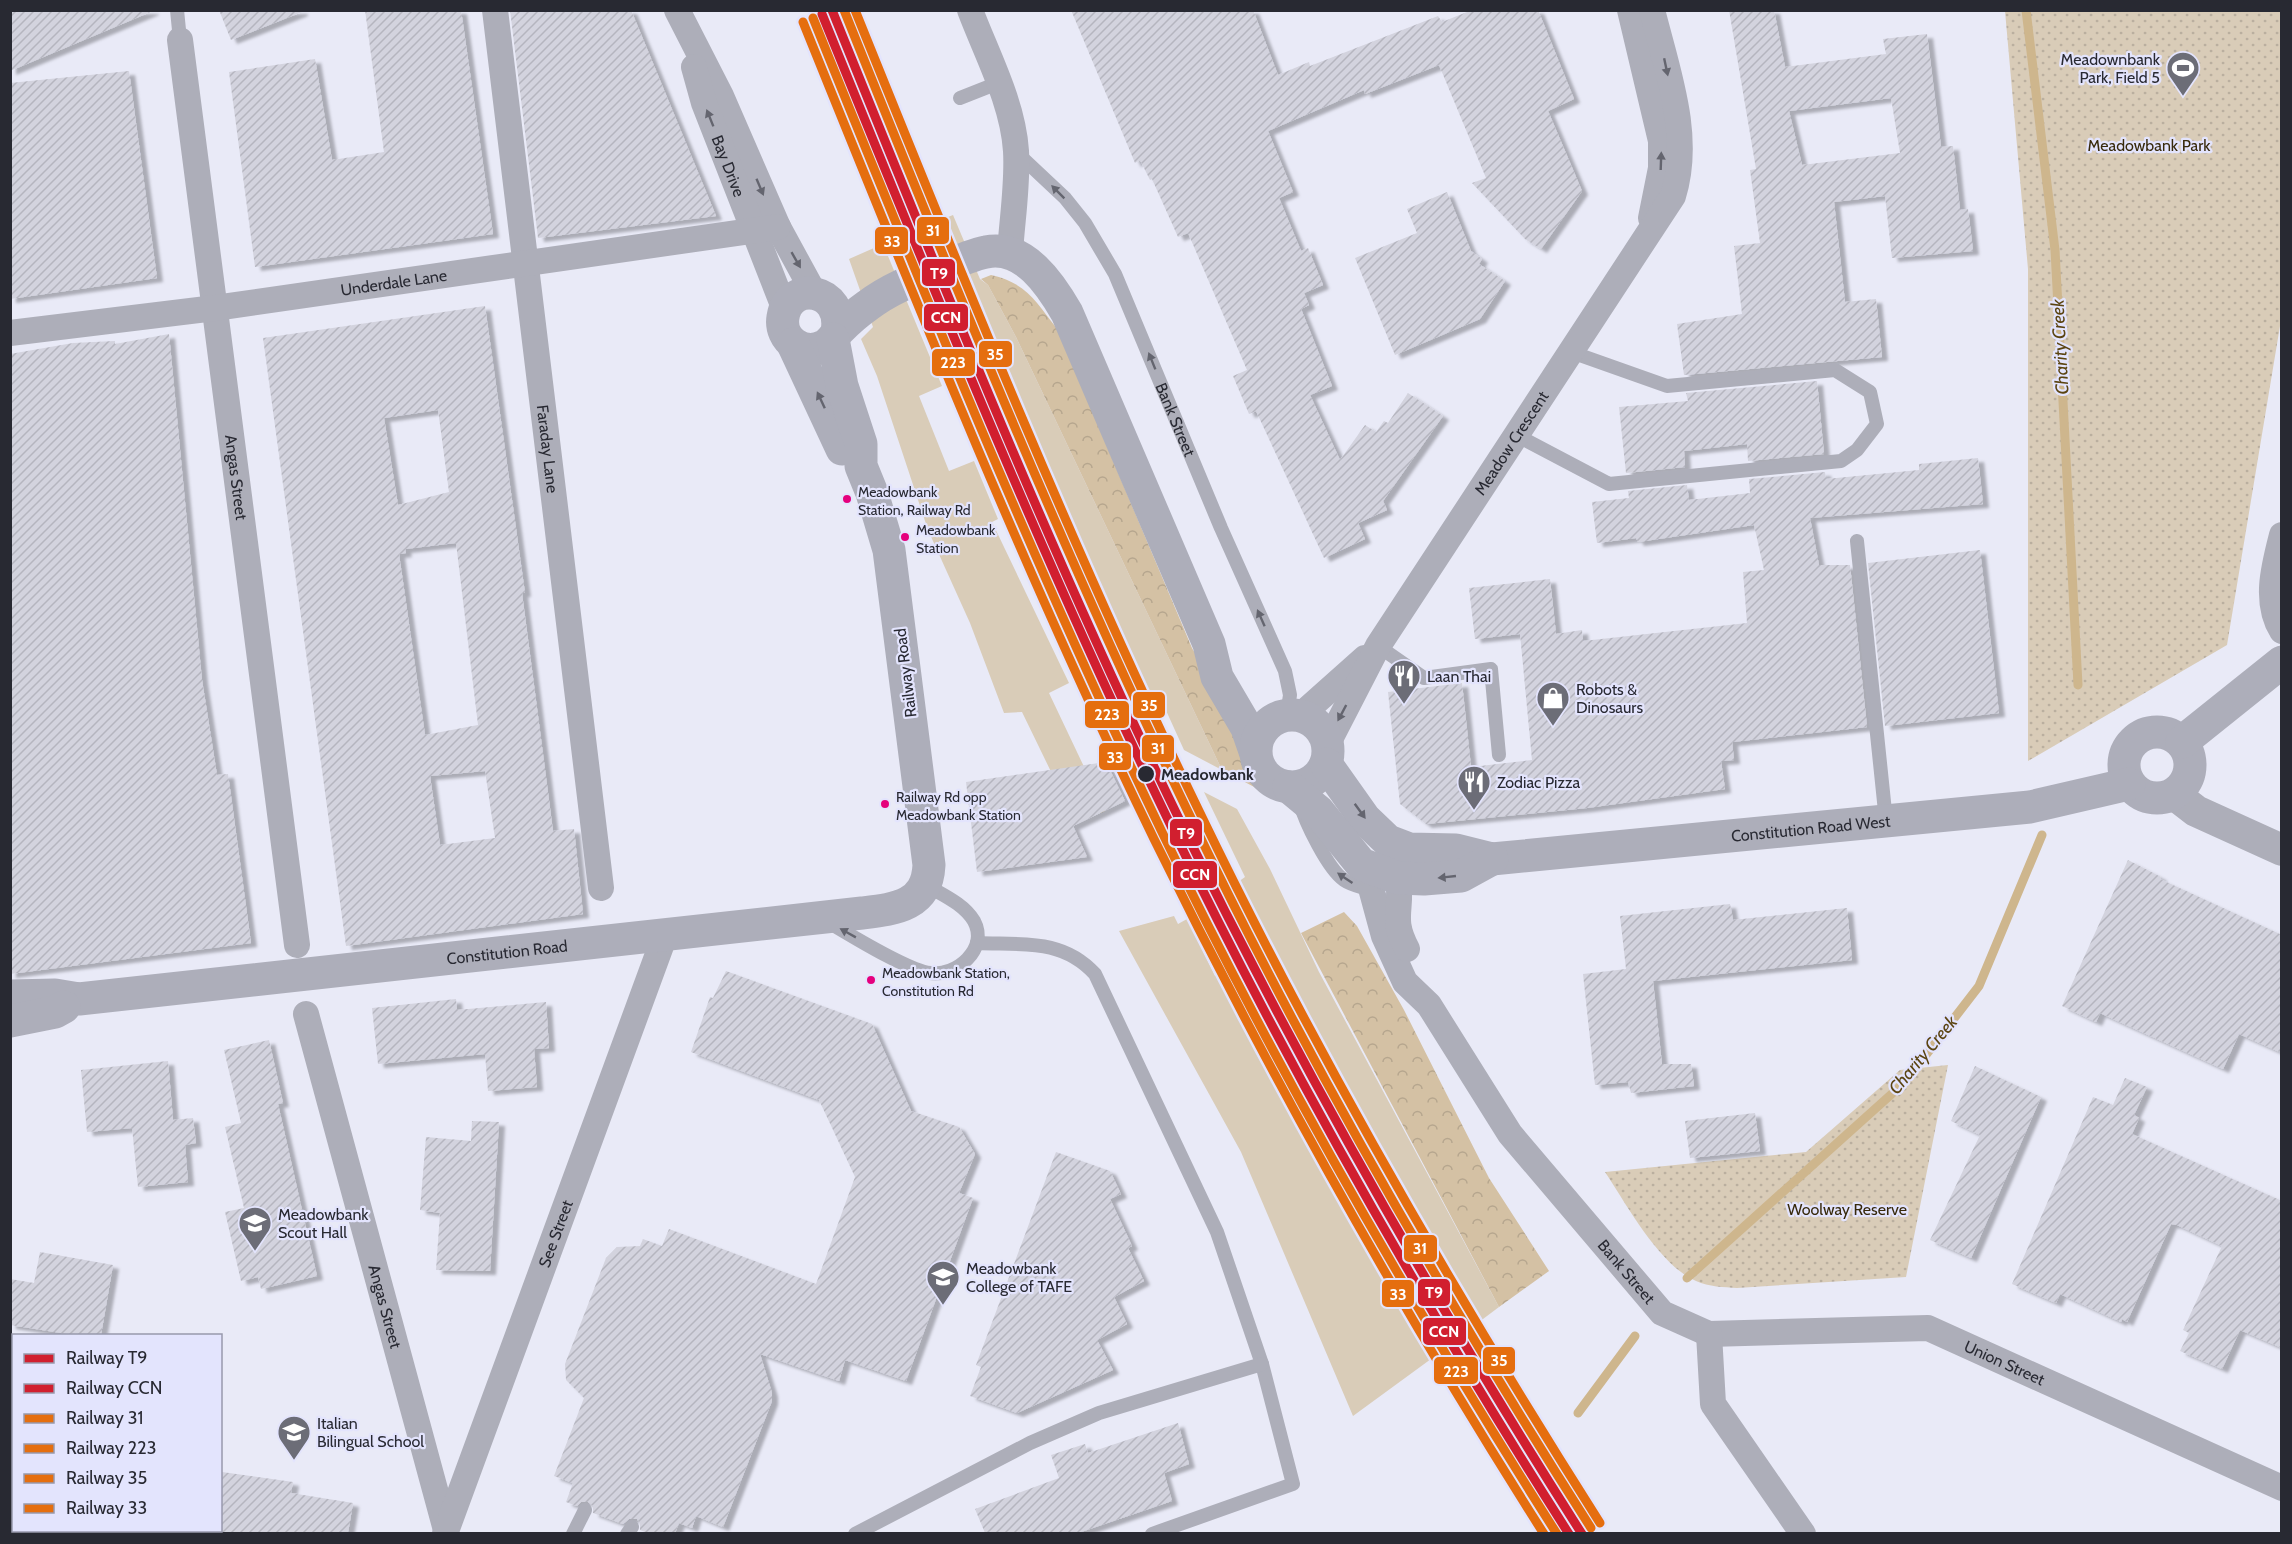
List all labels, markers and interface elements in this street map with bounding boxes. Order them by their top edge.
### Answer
place label: Meadownbank Park, Field 5 [2061,50,2161,87]
sports icon: Meadownbank Park, Field 5 [2165,50,2201,97]
one-way arrow [1662,58,1671,77]
one-way arrow [705,109,714,127]
street label: Bay Drive [708,133,749,200]
park label: Meadowbank Park [2088,136,2211,155]
one-way arrow [1656,152,1666,171]
one-way arrow [756,178,766,196]
one-way arrow [1052,185,1066,199]
line badge: 31 [916,216,950,245]
text: 31 [926,221,940,240]
line badge: 33 [874,226,909,255]
text: 33 [883,232,901,251]
one-way arrow [790,252,800,269]
line badge: T9 [921,258,956,287]
text: T9 [930,264,948,283]
street label: Underdale Lane [339,266,448,300]
water label: Charity Creek [2046,297,2073,395]
line badge: CCN [923,303,969,332]
text: CCN [931,308,961,327]
line badge: 35 [978,340,1013,368]
text: 35 [986,345,1004,364]
line badge: 223 [931,348,976,377]
one-way arrow [1147,352,1156,370]
text: 223 [940,353,966,372]
street label: Bank Street [1151,380,1199,460]
street label: Meadow Crescent [1471,387,1553,499]
one-way arrow [816,391,825,408]
street label: Faraday Lane [533,404,562,494]
street label: Angas Street [221,434,251,522]
place label: Meadowbank Station, Railway Rd [858,483,971,519]
marker: Meadowbank Station, Railway Rd [841,493,853,505]
place label: Meadowbank Station [916,521,996,557]
marker: Meadowbank Station [899,531,911,543]
one-way arrow [1256,608,1266,626]
street label: Railway Road [891,627,920,719]
restaurant icon: Laan Thai [1386,658,1422,705]
place label: Laan Thai [1427,667,1491,686]
shop icon: Robots & Dinosaurs [1535,680,1571,727]
place label: Robots & Dinosaurs [1576,680,1643,717]
line badge: 35 [1132,691,1166,719]
text: 35 [1140,696,1158,715]
line badge: 223 [1084,700,1130,729]
one-way arrow [1338,704,1348,722]
text: 223 [1094,705,1120,724]
line badge: 31 [1141,734,1175,763]
text: 31 [1151,739,1165,758]
line badge: 33 [1098,742,1132,771]
text: 33 [1106,748,1124,767]
marker: Meadowbank [1136,764,1156,784]
restaurant icon: Zodiac Pizza [1456,764,1492,811]
place label: Meadowbank [1161,765,1254,784]
place label: Zodiac Pizza [1497,773,1580,792]
place label: Railway Rd opp Meadowbank Station [896,788,1021,824]
marker: Railway Rd opp Meadowbank Station [879,798,891,810]
one-way arrow [1354,803,1366,819]
street label: Constitution Road West [1730,811,1892,846]
line badge: T9 [1169,818,1203,847]
text: T9 [1177,824,1195,843]
line badge: CCN [1172,860,1218,889]
text: CCN [1180,865,1210,884]
one-way arrow [1338,872,1354,884]
one-way arrow [1437,872,1456,882]
one-way arrow [839,928,856,938]
street label: Constitution Road [446,936,569,969]
place label: Meadowbank Station, Constitution Rd [882,964,1010,1000]
marker: Meadowbank Station, Constitution Rd [865,974,877,986]
water label: Charity Creek [1884,1010,1963,1099]
street label: See Street [535,1197,577,1270]
park label: Woolway Reserve [1787,1200,1907,1219]
school or university icon: Meadowbank Scout Hall [237,1205,273,1252]
place label: Meadowbank Scout Hall [278,1205,369,1242]
line badge: 31 [1403,1234,1438,1263]
street label: Bank Street [1594,1236,1659,1308]
text: 31 [1413,1239,1427,1258]
school or university icon: Meadowbank College of TAFE [925,1259,961,1306]
place label: Meadowbank College of TAFE [966,1259,1072,1296]
street label: Angas Street [364,1263,405,1351]
line badge: T9 [1417,1278,1451,1307]
line badge: 33 [1381,1279,1415,1308]
text: T9 [1425,1283,1443,1302]
text: 33 [1389,1285,1407,1304]
line badge: CCN [1422,1317,1467,1346]
text: CCN [1429,1322,1459,1341]
legend [12,1334,222,1532]
street label: Union Street [1961,1337,2048,1390]
line badge: 35 [1482,1346,1516,1375]
text: Railway T9 [66,1347,148,1369]
text: 35 [1490,1351,1508,1370]
line badge: 223 [1433,1356,1479,1385]
text: 223 [1443,1362,1469,1381]
text: Railway CCN [66,1377,162,1399]
text: Railway 31 [66,1407,143,1429]
school or university icon: Italian Bilingual School [276,1414,312,1461]
place label: Italian Bilingual School [317,1414,424,1451]
text: Railway 223 [66,1437,156,1459]
text: Railway 35 [66,1467,147,1489]
text: Railway 33 [66,1497,147,1519]

